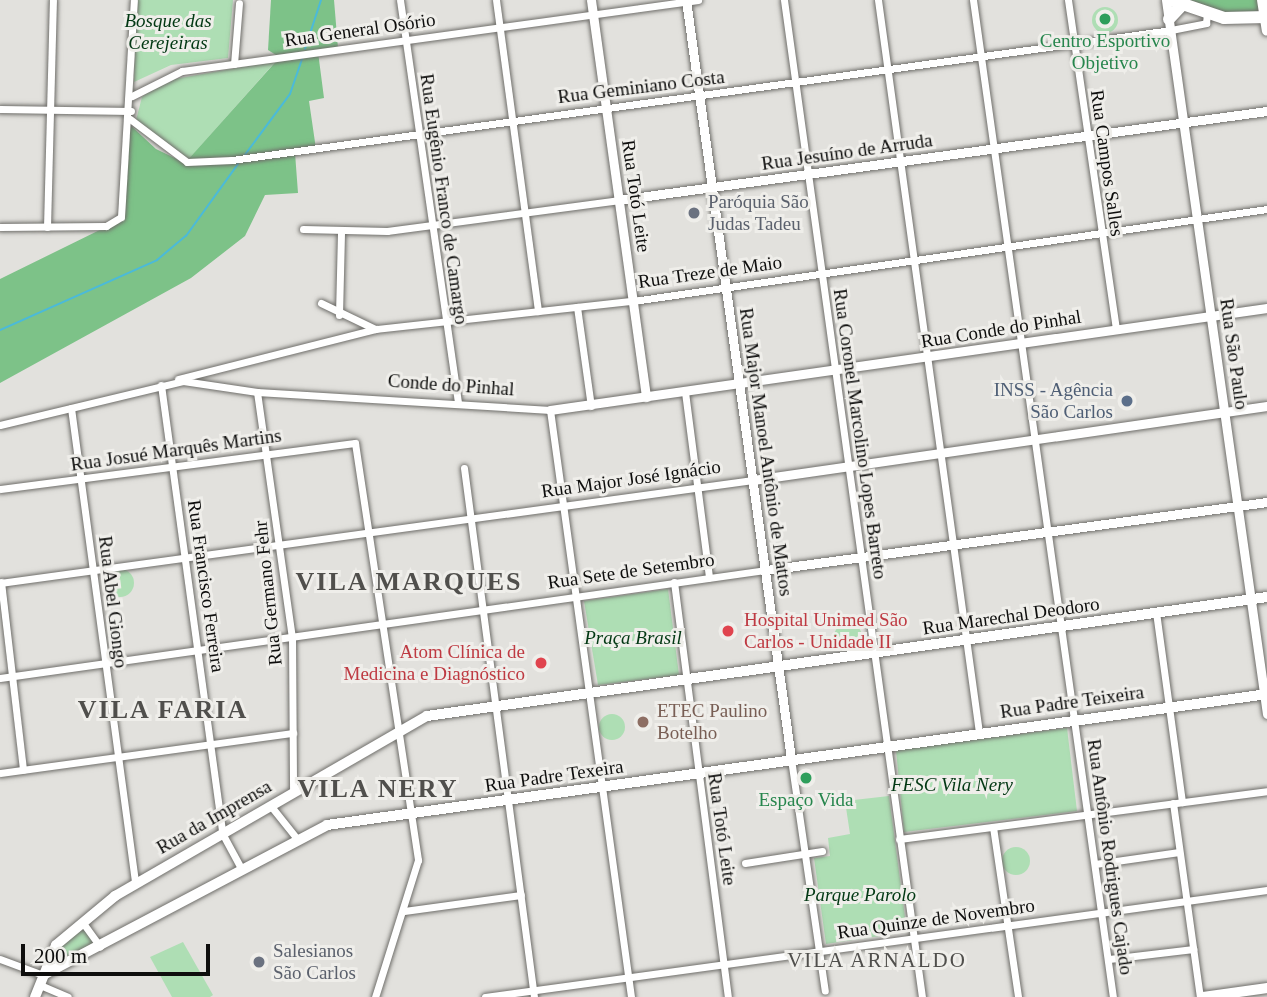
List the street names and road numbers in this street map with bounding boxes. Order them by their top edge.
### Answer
street label: Rua General Osório [283,8,437,52]
street label: Rua Geminiano Costa [556,65,726,109]
street label: Rua Eugênio Franco de Camargo [415,72,473,326]
street label: Rua Campos Salles [1085,88,1129,238]
street label: Rua Jesuíno de Arruda [759,129,935,175]
street label: Rua Totó Leite [617,138,655,254]
street label: Rua Treze de Maio [636,251,784,293]
street label: Rua Coronel Marcolino Lopes Barreto [828,287,892,581]
street label: Rua São Paulo [1215,297,1253,411]
street label: Rua Conde do Pinhal [919,305,1083,353]
street label: Rua Major Manoel Antônio de Mattos [734,306,798,598]
street label: Conde do Pinhal [387,369,515,401]
street label: Rua Josué Marquês Martins [69,424,283,476]
street label: Rua Major José Ignácio [540,455,722,503]
street label: Rua Francisco Ferreira [183,498,229,674]
street label: Rua Germano Fehr [249,519,287,667]
street label: Rua Abel Giongo [94,534,132,670]
street label: Rua Sete de Setembro [546,548,716,594]
street label: Rua Marechal Deodoro [921,592,1101,640]
street label: Rua Padre Teixeira [998,681,1146,723]
street label: Rua Antônio Rodrigues Cajado [1082,737,1138,977]
street label: Rua Padre Texeira [483,755,625,797]
street label: Rua Totó Leite [703,771,741,887]
street label: Rua da Imprensa [153,775,275,859]
street label: Rua Quinze de Novembro [836,894,1036,944]

